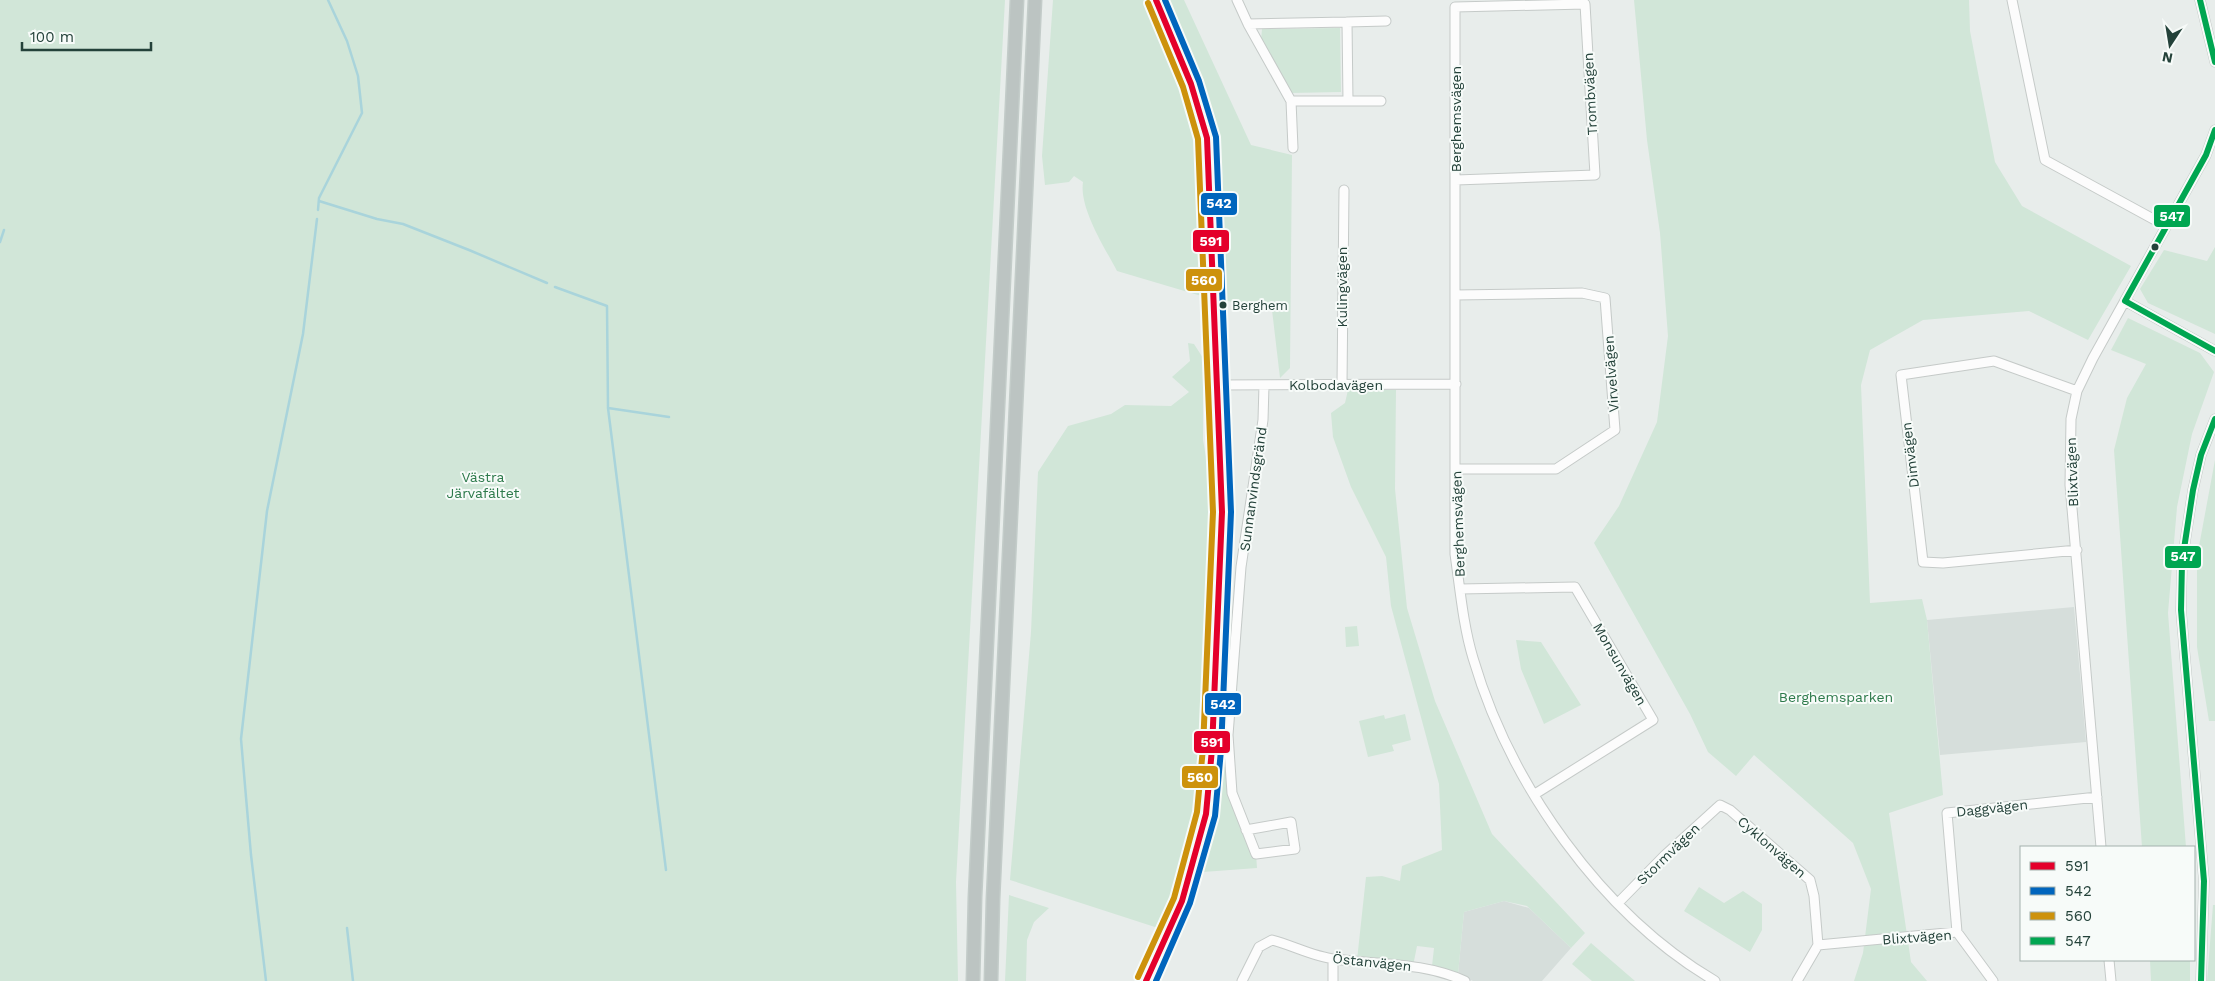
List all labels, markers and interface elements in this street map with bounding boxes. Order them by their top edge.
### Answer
scale bar [22,20,151,52]
north arrow [2145,20,2195,70]
text: 100 m [30,28,74,46]
text: N [2161,49,2174,67]
street label: Trombvägen [1580,52,1600,136]
street label: Berghemsvägen [1448,66,1464,172]
line badge: 542 [1200,192,1238,216]
text: 542 [1206,195,1232,211]
line badge: 547 [2153,204,2191,228]
text: 547 [2159,208,2185,224]
line badge: 591 [1192,229,1230,253]
text: 591 [1200,233,1222,249]
unlabelled marker [2150,242,2160,252]
street label: Kulingvägen [1334,247,1350,327]
line badge: 560 [1185,268,1223,292]
text: 560 [1191,272,1217,288]
place label: Berghem [1232,298,1288,313]
marker: Berghem [1218,300,1228,310]
street label: Virvelvägen [1600,335,1622,413]
street label: Kolbodavägen [1289,377,1383,393]
street label: Dimvägen [1898,421,1922,489]
street label: Sunnanvindsgränd [1236,426,1270,552]
street label: Blixtvägen [2063,437,2081,507]
park label: Västra Järvafältet [447,469,520,501]
street label: Berghemsvägen [1448,470,1468,578]
line badge: 547 [2164,545,2202,569]
text: 547 [2170,548,2196,564]
street label: Monsunvägen [1590,620,1650,708]
park label: Berghemsparken [1779,689,1893,705]
line badge: 542 [1204,692,1242,716]
text: 542 [1210,696,1236,712]
line badge: 591 [1193,730,1231,754]
text: 591 [1201,734,1223,750]
line badge: 560 [1181,765,1219,789]
text: 560 [1187,769,1213,785]
street label: Daggvägen [1955,796,2029,820]
street label: Cyklonvägen [1735,813,1809,881]
street label: Stormvägen [1633,820,1703,888]
legend [2020,846,2195,961]
text: 591 [2065,857,2089,875]
text: 542 [2065,882,2092,900]
text: 560 [2065,907,2092,925]
street label: Blixtvägen [1882,927,1952,947]
text: 547 [2065,932,2091,950]
street label: Östanvägen [1332,950,1412,974]

